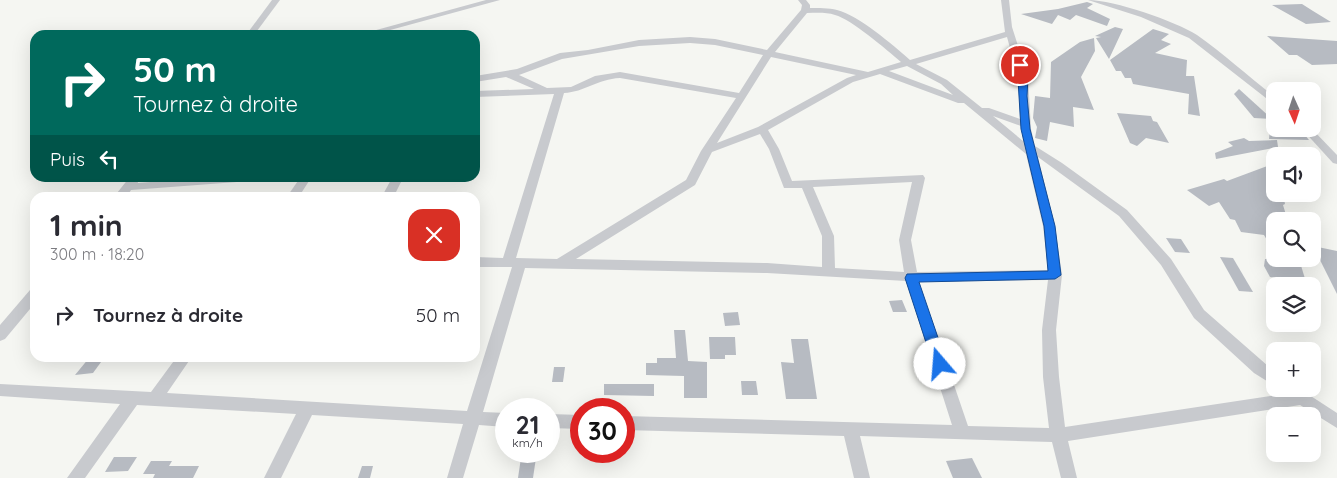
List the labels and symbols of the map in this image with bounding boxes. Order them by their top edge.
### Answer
pin [999,44,1041,86]
north arrow [1266,82,1321,138]
position arrow [913,337,965,389]
speed limit sign: 30 [570,398,635,463]

